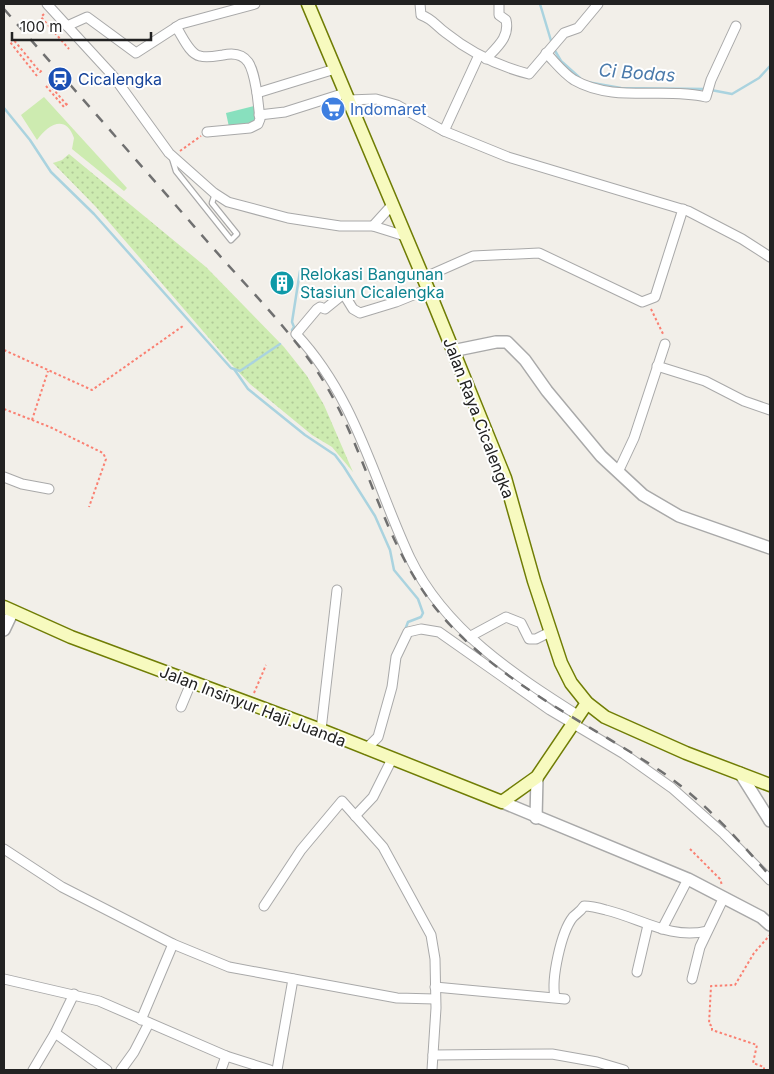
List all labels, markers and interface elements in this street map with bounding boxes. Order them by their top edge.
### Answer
scale bar [12,10,151,42]
text: 100 m [20,17,62,36]
water label: Ci Bodas [598,59,676,86]
station icon: Cicalengka [47,66,73,92]
place label: Cicalengka [78,69,162,89]
supermarket icon: Indomaret [320,96,346,122]
place label: Indomaret [350,99,426,119]
place label: Relokasi Bangunan Stasiun Cicalengka [300,264,444,302]
building icon: Relokasi Bangunan Stasiun Cicalengka [269,270,295,296]
street label: Jalan Raya Cicalengka [439,335,519,501]
street label: Jalan Insinyur Haji Juanda [157,661,349,751]

